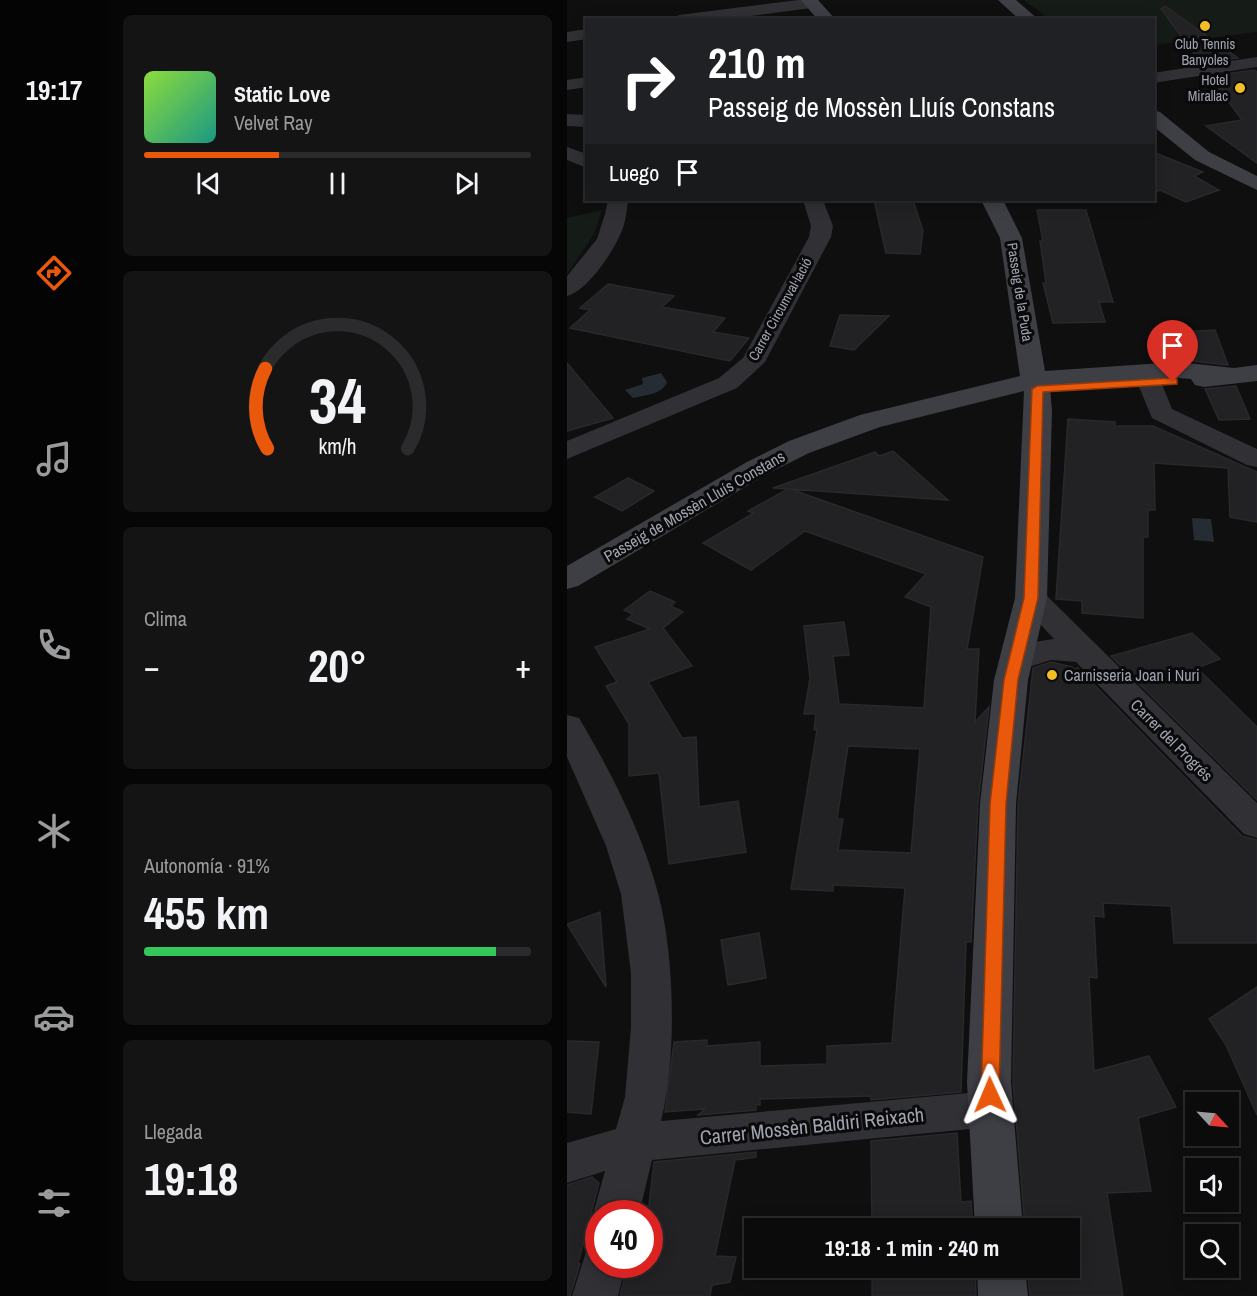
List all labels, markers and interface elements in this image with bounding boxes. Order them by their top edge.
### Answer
marker: Club Tennis Banyoles [1198,19,1212,33]
text: 210 m [708,35,806,91]
place label: Club Tennis Banyoles [1175,35,1235,69]
icon: right [609,42,687,120]
place label: Hotel Mirallac [1188,71,1228,105]
text: 19:17 [26,72,82,108]
text: Static Love [234,79,330,109]
marker: Hotel Mirallac [1233,81,1247,95]
text: Passeig de Mossèn Lluís Constans [708,89,1055,125]
text: Velvet Ray [234,109,312,136]
icon: arrive [671,156,704,189]
text: Luego [609,158,659,188]
icon: previous [192,167,225,200]
icon: pause [321,167,354,200]
icon: next [450,167,483,200]
street label: Passeig de la Puda [1003,241,1037,343]
icon: directions [33,252,75,294]
street label: Carrer Circumval·lació [744,254,816,364]
pin [1147,320,1198,382]
icon: arrive [1156,329,1189,362]
text: 34 [309,358,366,442]
text: km/h [318,432,357,461]
icon: music [33,438,75,480]
street label: Passeig de Mossèn Lluís Constans [599,445,789,567]
text: Clima [144,605,187,632]
icon: phone [33,624,75,666]
text: 20° [308,635,367,696]
text: − [144,644,160,688]
text: + [515,644,531,688]
place label: Carnisseria Joan i Nuri [1064,664,1200,686]
marker: Carnisseria Joan i Nuri [1045,668,1059,682]
street label: Carrer del Progrés [1126,694,1218,786]
icon: climate [33,810,75,852]
text: Autonomía · 91% [144,852,270,879]
text: 455 km [144,882,269,943]
icon: car [33,996,75,1038]
position arrow [958,1063,1022,1127]
north arrow [1185,1092,1239,1146]
map controls [1185,1092,1239,1278]
street label: Carrer Mossèn Baldiri Reixach [699,1100,925,1151]
text: Llegada [144,1118,202,1145]
text: 19:18 [144,1148,238,1209]
button: sound [1185,1158,1239,1212]
icon: filters [33,1182,75,1224]
speed limit sign: 40 [585,1200,663,1278]
button: search [1185,1224,1239,1278]
text: 19:18 · 1 min · 240 m [825,1233,999,1263]

